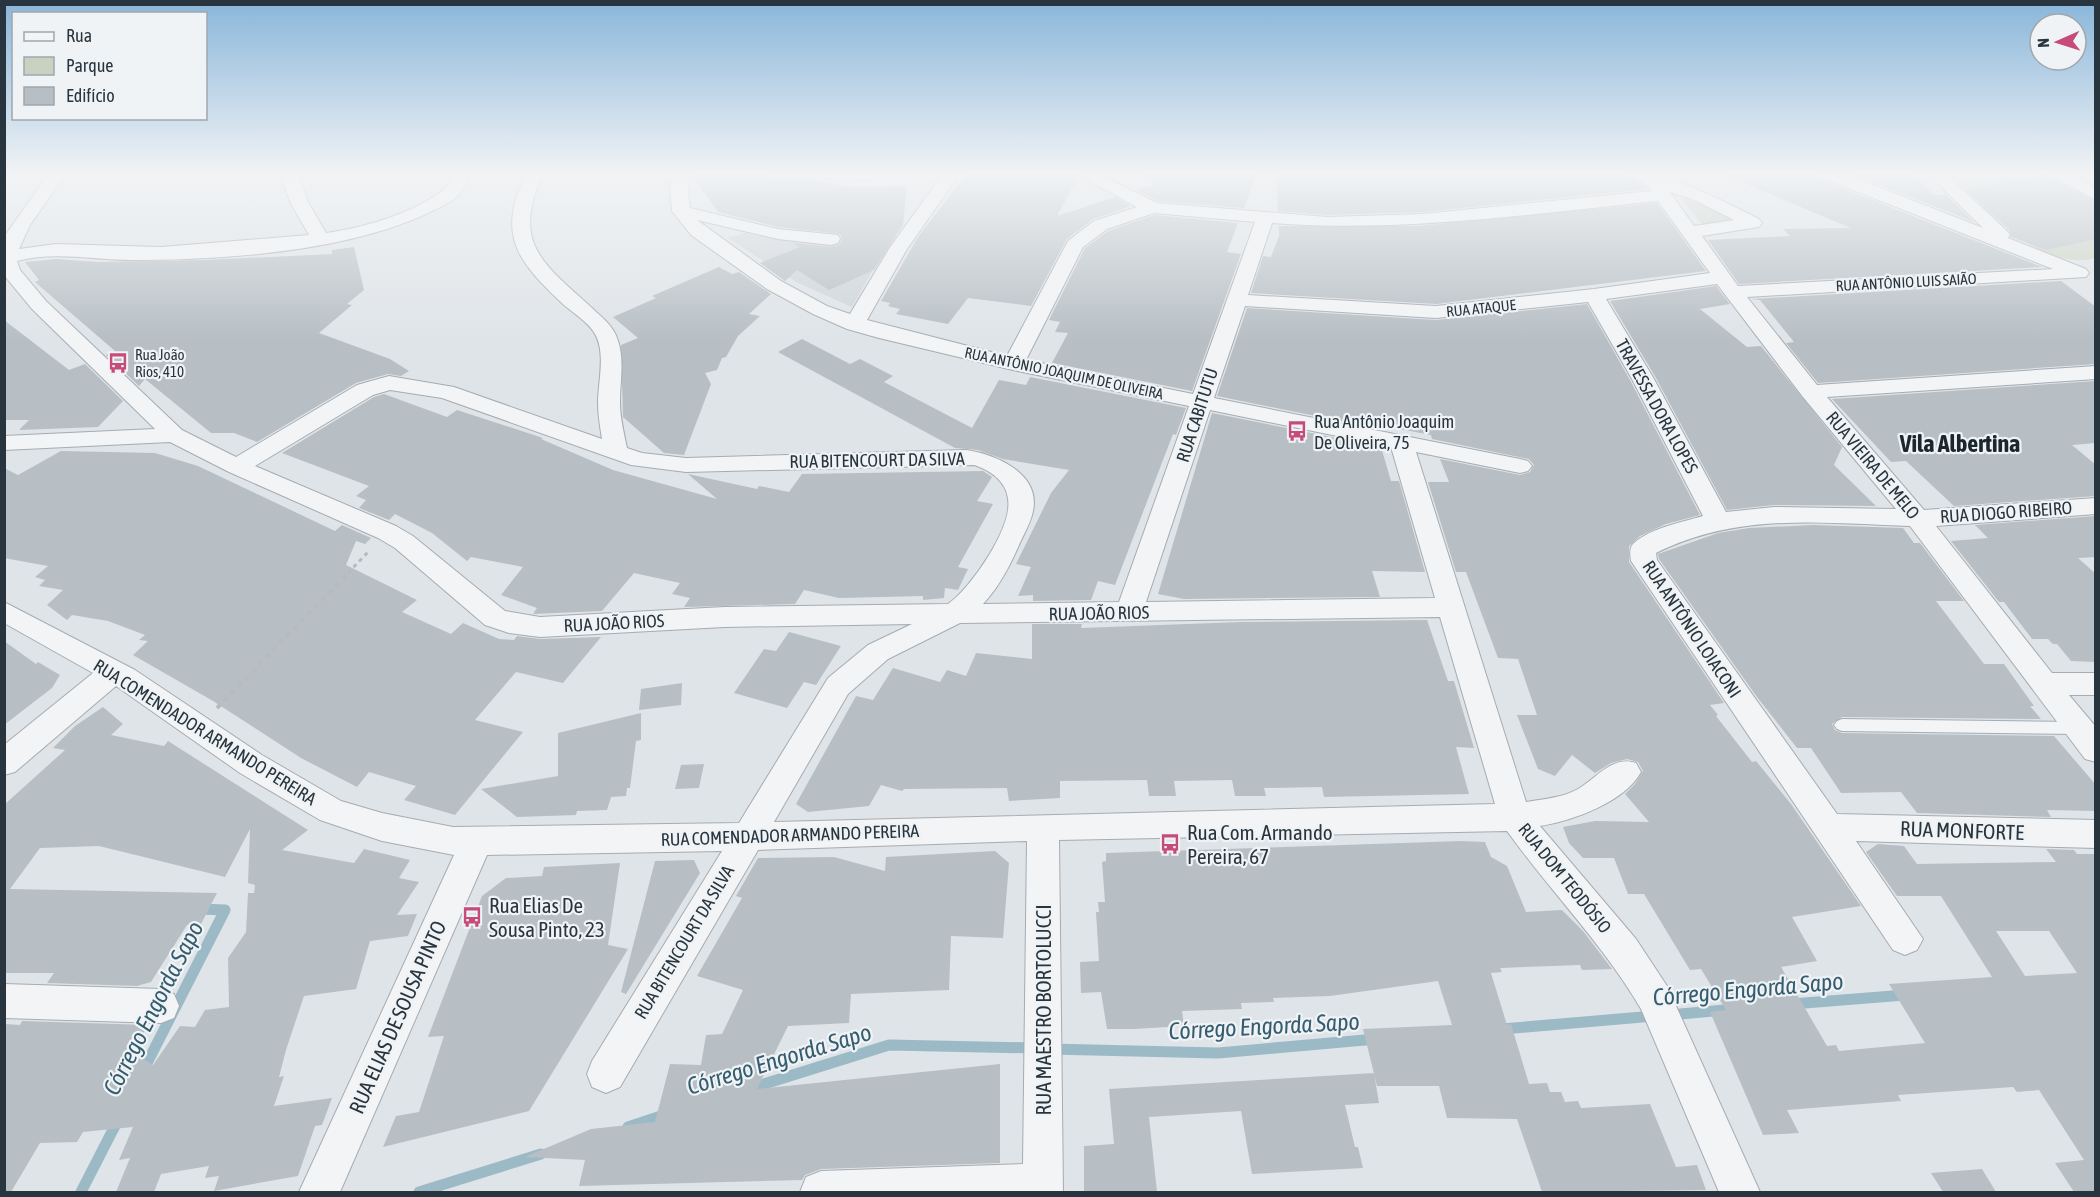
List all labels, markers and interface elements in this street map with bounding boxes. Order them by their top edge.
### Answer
legend [12,12,207,120]
north arrow [2028,12,2088,72]
text: Rua [66,25,92,46]
text: N [2034,38,2052,48]
text: Parque [66,55,114,76]
text: Edifício [66,85,115,106]
street label: RUA ANTÔNIO LUIS SAIÃO [1835,270,1977,294]
street label: RUA ATAQUE [1445,296,1517,320]
street label: TRAVESSA DORA LOPES [1611,335,1703,477]
street label: RUA ANTÔNIO JOAQUIM DE OLIVEIRA [963,344,1165,403]
place label: Rua João Rios, 410 [135,346,185,380]
bus stop icon: Rua João Rios, 410 [106,351,130,375]
street label: RUA CABITUTU [1172,365,1222,465]
street label: RUA VIEIRA DE MELO [1822,407,1924,523]
place label: Rua Antônio Joaquim De Oliveira, 75 [1314,411,1454,453]
bus stop icon: Rua Antônio Joaquim De Oliveira, 75 [1285,419,1309,443]
district label: Vila Albertina [1899,430,2020,457]
street label: RUA BITENCOURT DA SILVA [789,448,965,472]
street label: RUA DIOGO RIBEIRO [1939,497,2073,527]
street label: RUA ANTÔNIO LOIACONI [1638,557,1746,701]
street label: RUA JOÃO RIOS [1049,602,1150,624]
street label: RUA JOÃO RIOS [563,610,665,636]
street label: RUA COMENDADOR ARMANDO PEREIRA [90,655,320,809]
street label: RUA MONFORTE [1900,816,2025,844]
street label: RUA DOM TEODÓSIO [1514,819,1616,937]
street label: RUA COMENDADOR ARMANDO PEREIRA [661,820,920,850]
place label: Rua Com. Armando Pereira, 67 [1187,820,1333,868]
bus stop icon: Rua Com. Armando Pereira, 67 [1158,832,1182,856]
street label: RUA BITENCOURT DA SILVA [630,861,738,1023]
place label: Rua Elias De Sousa Pinto, 23 [489,893,605,941]
bus stop icon: Rua Elias De Sousa Pinto, 23 [460,905,484,929]
street label: RUA MAESTRO BORTOLUCCI [1031,905,1055,1115]
water label: Córrego Engorda Sapo [98,917,208,1099]
street label: RUA ELIAS DE SOUSA PINTO [344,917,450,1117]
water label: Córrego Engorda Sapo [1651,967,1845,1011]
water label: Córrego Engorda Sapo [1168,1008,1360,1044]
water label: Córrego Engorda Sapo [684,1018,874,1100]

